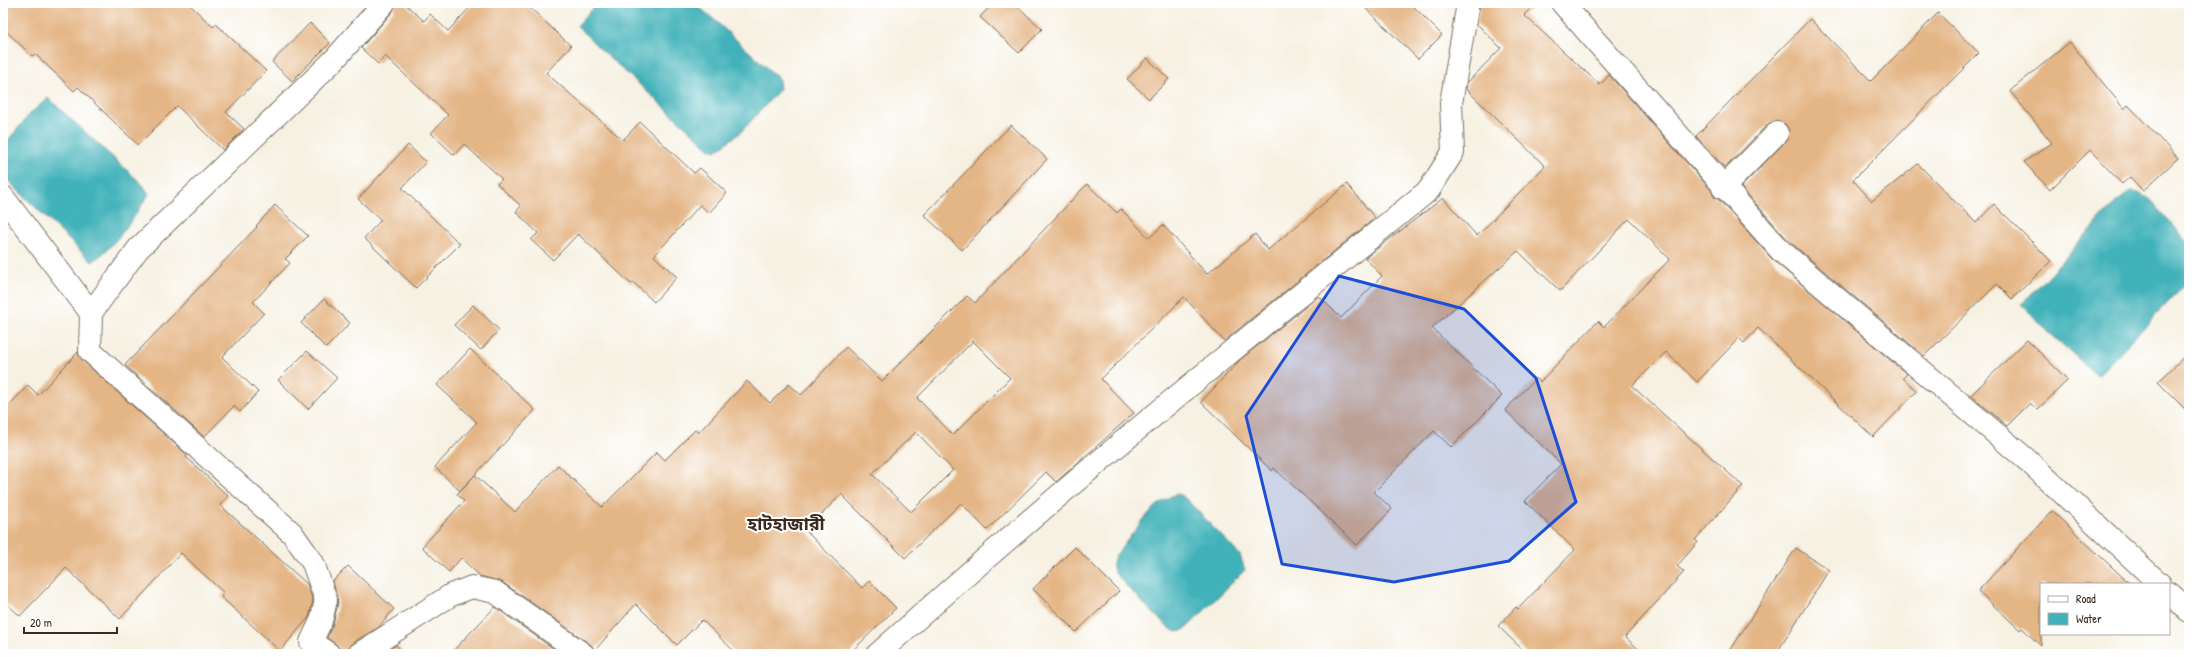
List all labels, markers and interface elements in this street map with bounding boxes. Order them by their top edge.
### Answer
district label: হাটহাজারী [746,511,826,536]
legend [2040,583,2170,635]
text: Road [2076,590,2096,607]
scale bar [24,609,117,635]
text: Water [2076,610,2102,627]
text: 20 m [30,614,52,631]

